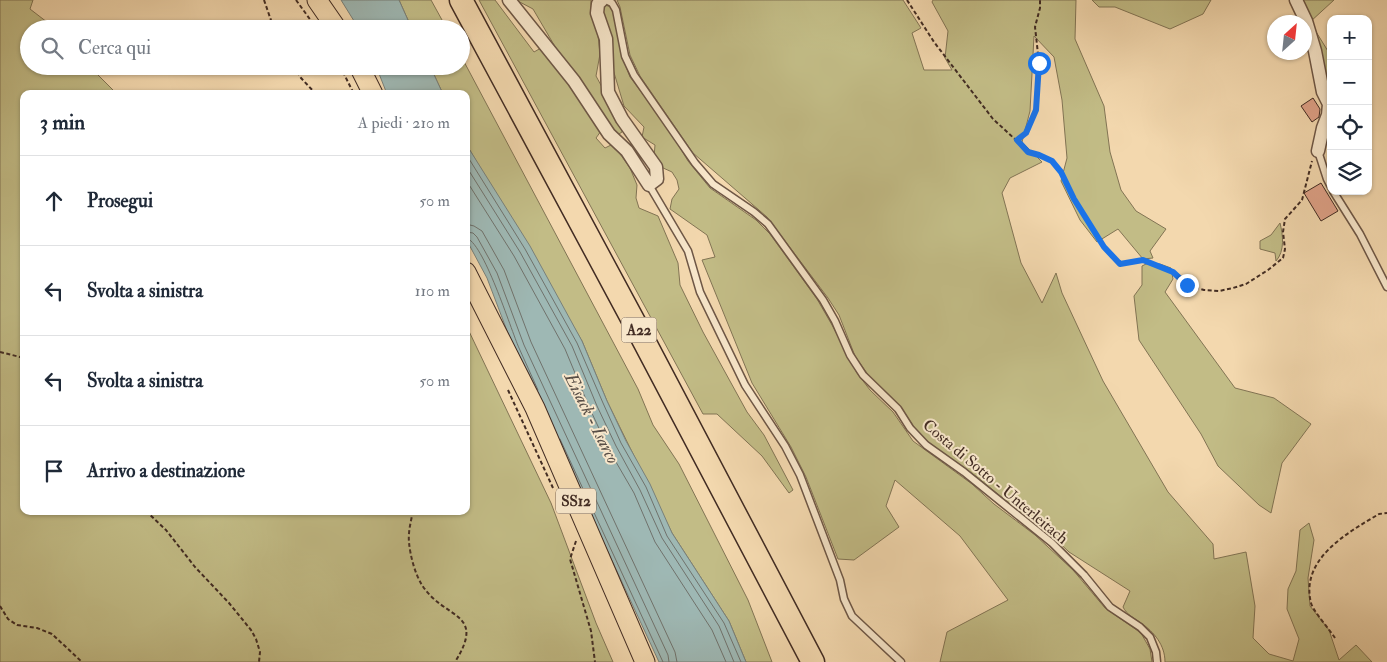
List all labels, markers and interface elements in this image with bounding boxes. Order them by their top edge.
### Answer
north arrow [1267,15,1312,60]
map controls [1327,15,1372,195]
button: + [1327,15,1372,60]
search box [20,20,470,75]
icon: search [38,34,66,62]
text: Cerca qui [78,36,151,60]
route start [1028,52,1051,75]
button: − [1327,60,1372,105]
button: locate [1327,105,1372,150]
text: 3 min [40,109,85,136]
text: A piedi · 210 m [358,113,450,133]
button: layers [1327,150,1372,195]
icon: ahead [40,187,68,215]
text: Prosegui [87,189,153,213]
text: 50 m [419,191,450,211]
route end [1176,274,1199,297]
icon: left [40,277,68,305]
text: Svolta a sinistra [87,279,203,303]
text: 110 m [415,281,450,301]
road number: A22 [622,318,656,342]
icon: left [40,367,68,395]
water label: Eisack - Isarco [558,368,624,468]
text: Svolta a sinistra [87,369,203,393]
text: 50 m [419,371,450,391]
street label: Costa di Sotto - Unterleitach [918,415,1073,549]
icon: arrive [40,457,68,485]
text: Arrivo a destinazione [87,459,245,483]
road number: SS12 [556,488,596,514]

